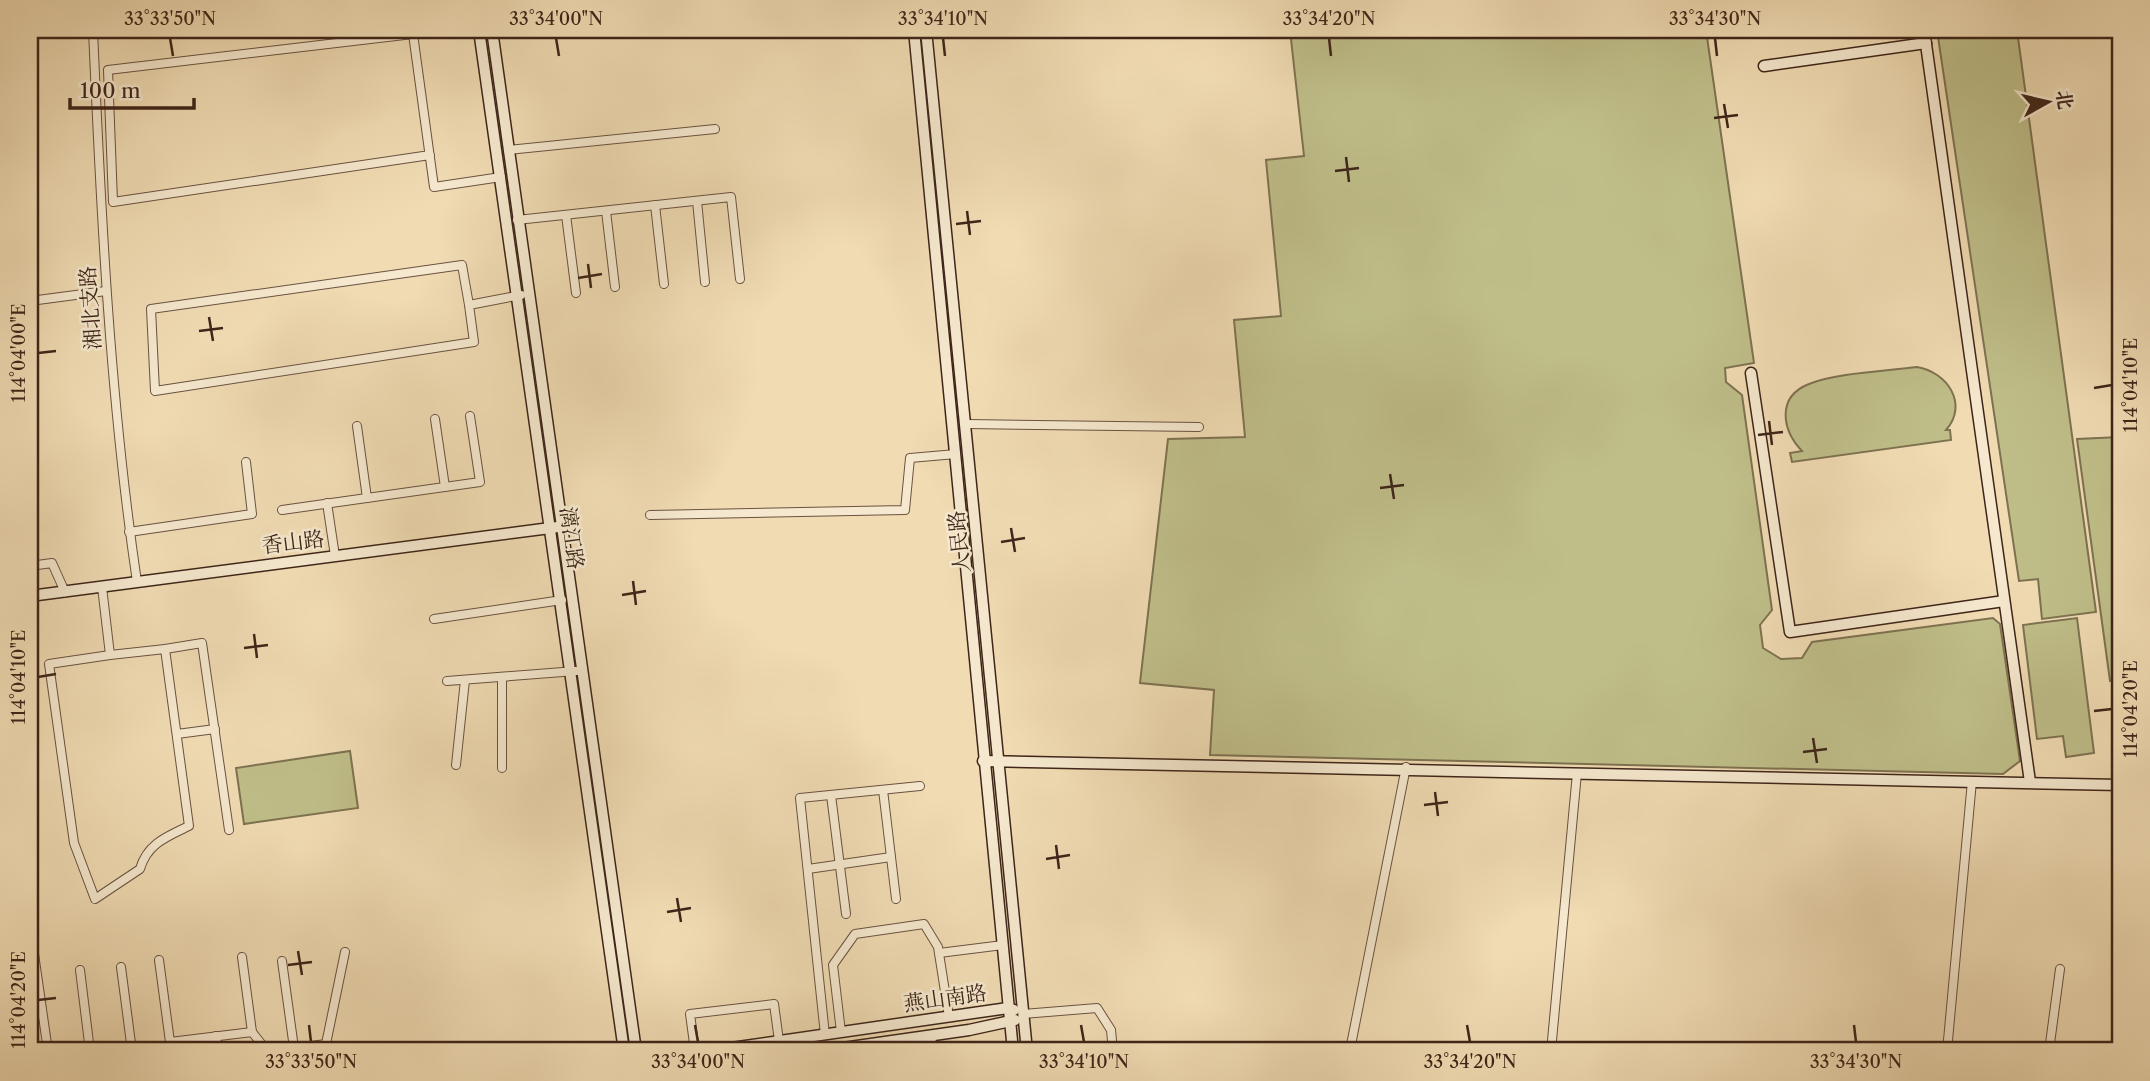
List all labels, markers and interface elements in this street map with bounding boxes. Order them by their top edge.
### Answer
text: 33°33'50"N [124,8,216,30]
text: 33°34'00"N [509,8,603,30]
text: 33°34'10"N [898,8,988,30]
text: 33°34'20"N [1282,8,1376,30]
text: 33°34'30"N [1669,8,1761,30]
scale bar [70,66,194,110]
north arrow [2014,66,2084,136]
text: 100 m [80,78,141,103]
text: 北 [2052,89,2077,111]
street label: 湘北支路 [75,265,105,351]
text: 114°04'00"E [8,304,30,402]
text: 114°04'10"E [2120,338,2142,432]
street label: 漓江路 [555,505,589,571]
street label: 人民路 [943,509,975,575]
street label: 香山路 [260,526,326,558]
text: 114°04'10"E [8,630,30,724]
text: 114°04'20"E [2120,660,2142,758]
text: 114°04'20"E [8,951,30,1049]
street label: 燕山南路 [902,980,988,1016]
text: 33°33'50"N [265,1051,357,1073]
text: 33°34'00"N [651,1051,745,1073]
text: 33°34'10"N [1039,1051,1129,1073]
text: 33°34'20"N [1423,1051,1517,1073]
text: 33°34'30"N [1810,1051,1902,1073]

